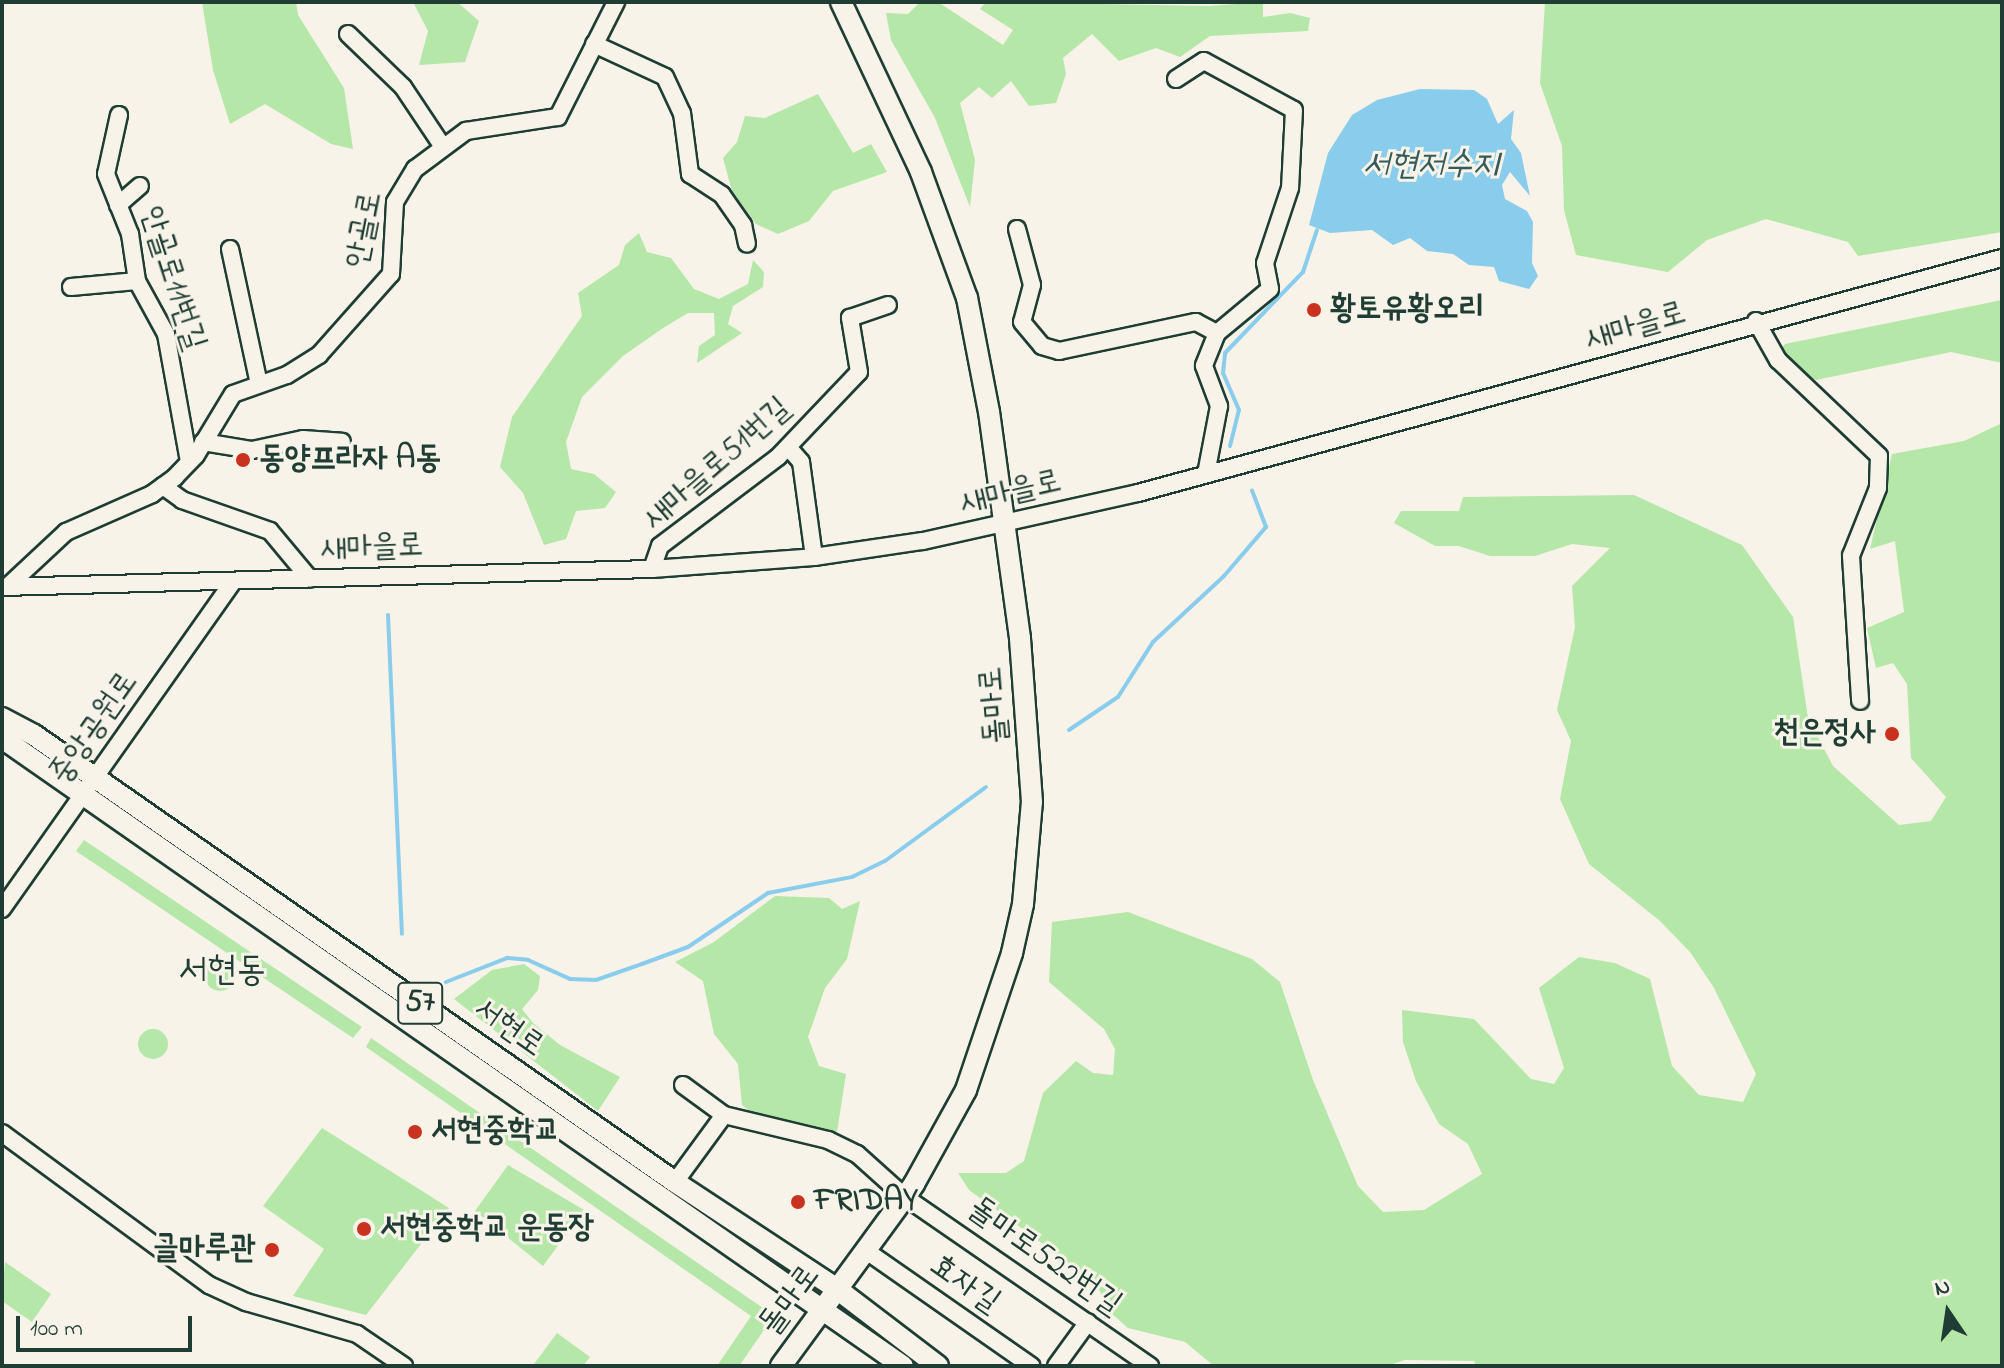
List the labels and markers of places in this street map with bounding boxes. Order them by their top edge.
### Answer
place label: 황토유황오리 [1330,291,1484,329]
marker: 황토유황오리 [1305,301,1323,319]
place label: 동양프라자 A동 [259,441,441,479]
marker: 동양프라자 A동 [234,451,252,469]
place label: 천은정사 [1773,715,1876,753]
marker: 천은정사 [1883,725,1901,743]
place label: 서현중학교 [431,1113,560,1151]
marker: 서현중학교 [406,1123,424,1141]
place label: FRIDAY [814,1183,918,1221]
marker: FRIDAY [789,1193,807,1211]
place label: 서현중학교 운동장 [380,1210,594,1248]
marker: 서현중학교 운동장 [355,1220,373,1238]
place label: 글마루관 [153,1231,256,1269]
marker: 글마루관 [263,1241,281,1259]

